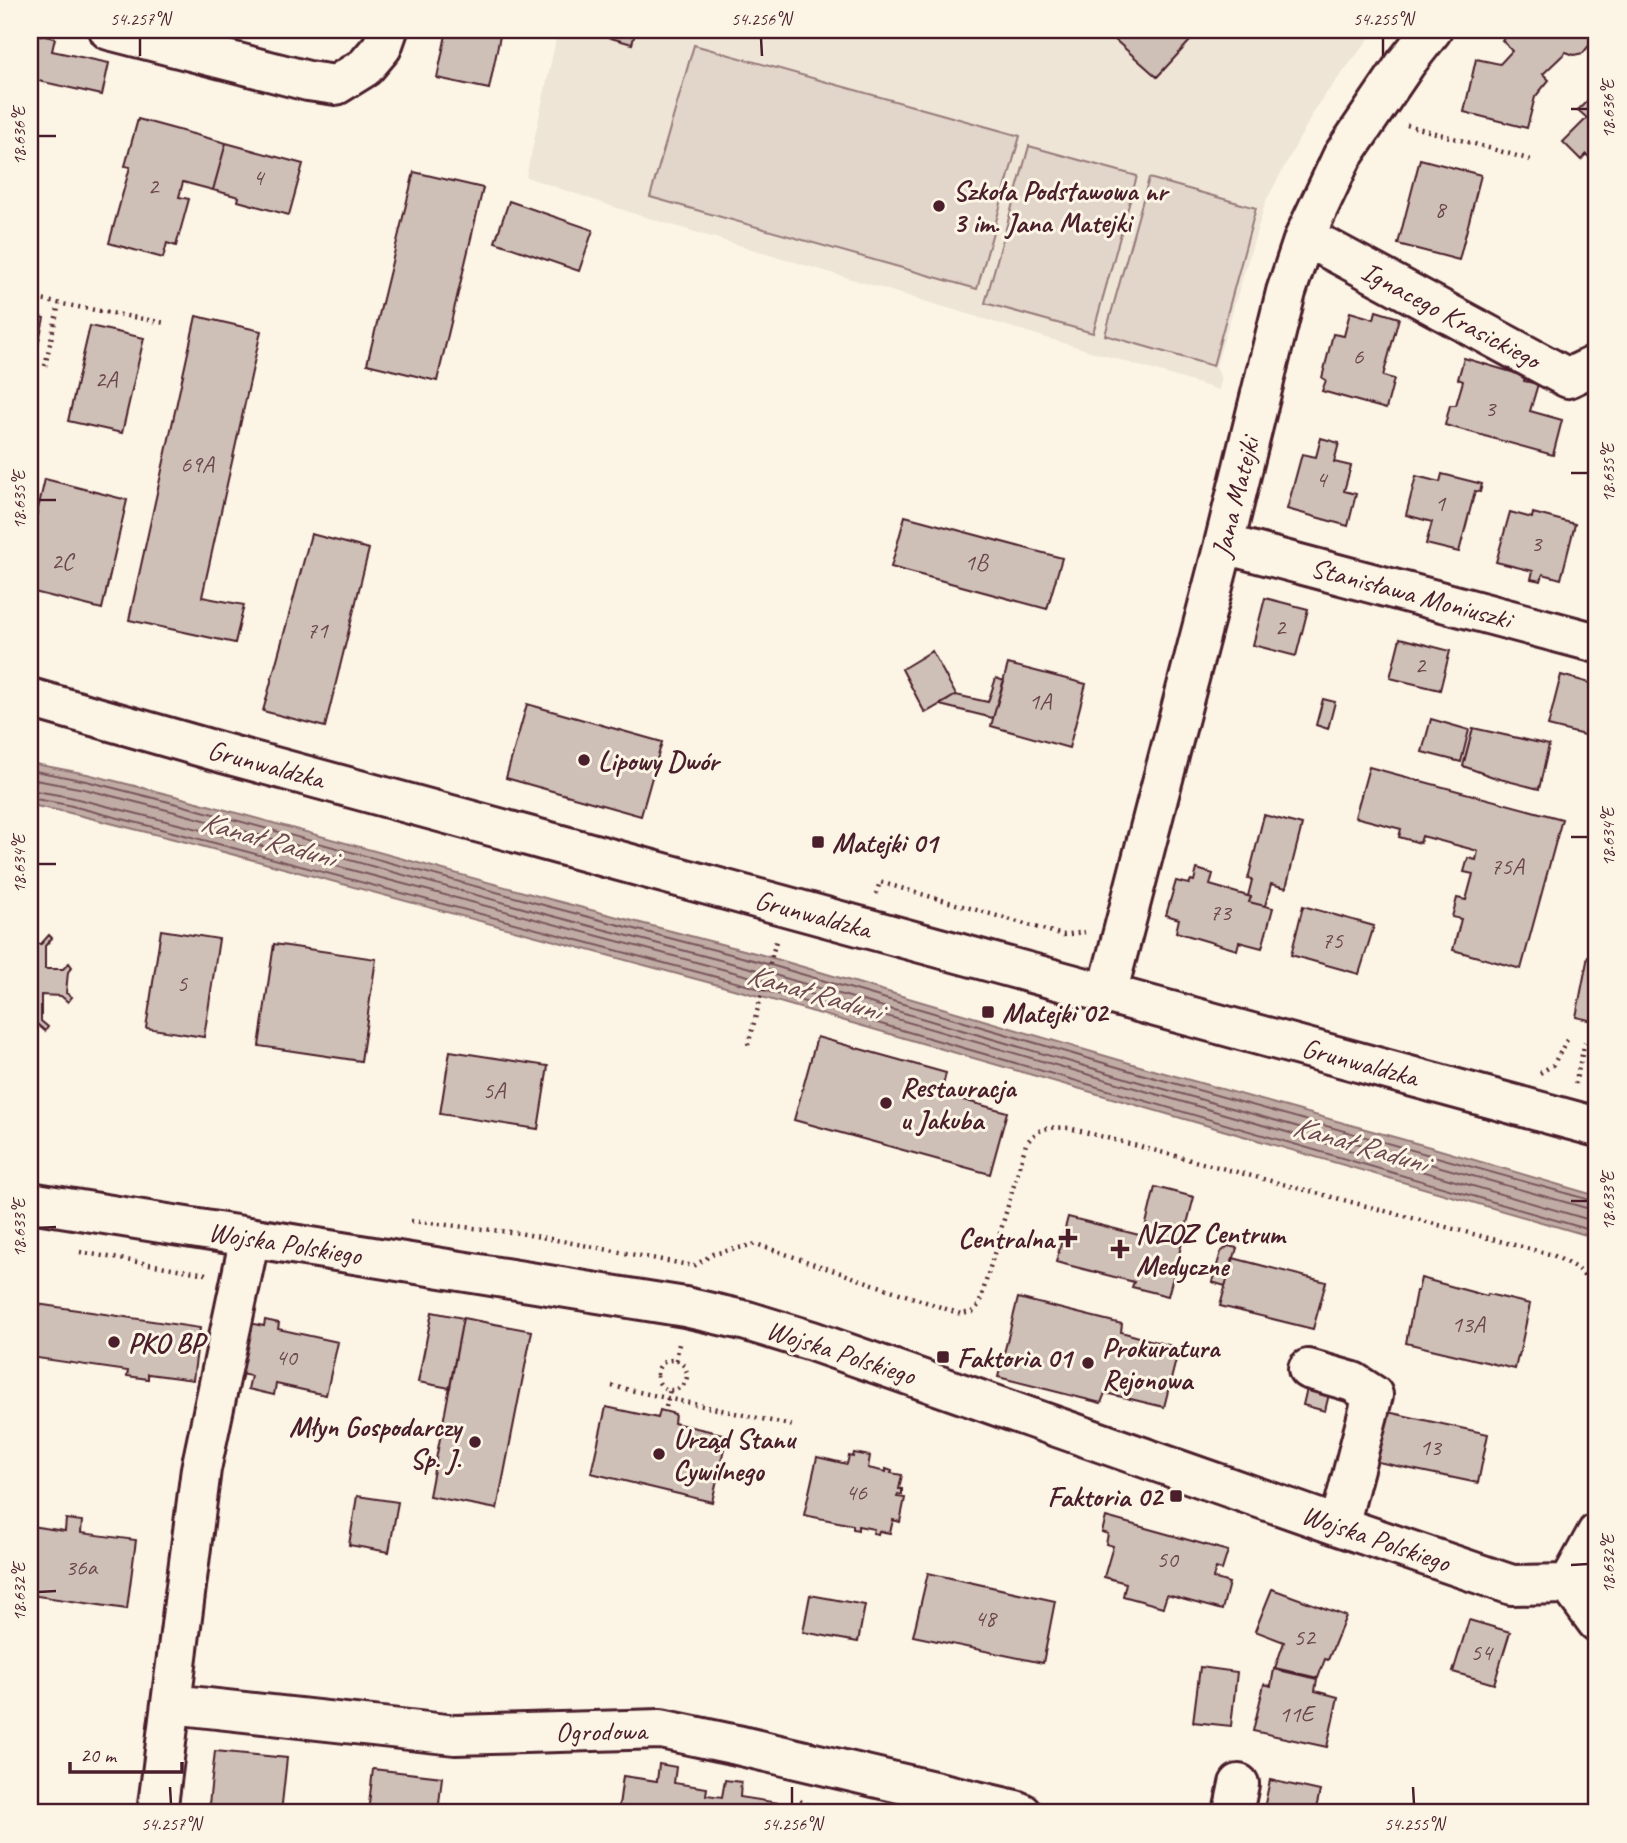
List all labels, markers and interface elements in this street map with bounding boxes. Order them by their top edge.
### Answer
text: 54.257°N [110,8,173,30]
text: 54.256°N [731,8,794,30]
text: 54.255°N [1353,8,1416,30]
text: 18.636°E [1597,77,1619,138]
text: 18.636°E [8,104,30,165]
house number: 4 [253,162,266,192]
house number: 2 [148,171,161,201]
place label: Szkoła Podstawowa nr 3 im. Jana Matejki [953,173,1170,240]
house number: 8 [1435,194,1448,224]
marker: Szkoła Podstawowa nr 3 im. Jana Matejki [931,198,947,214]
street label: Ignacego Krasickiego [1356,253,1549,378]
house number: 6 [1353,341,1365,371]
house number: 2A [95,364,118,394]
house number: 3 [1485,393,1498,423]
street label: Jana Matejki [1203,430,1268,563]
text: 18.635°E [1597,441,1619,502]
house number: 69A [180,449,215,479]
house number: 4 [1316,464,1329,494]
text: 18.635°E [8,468,30,529]
house number: 1 [1435,488,1447,518]
house number: 3 [1531,528,1544,558]
house number: 2C [51,546,76,576]
house number: 1B [964,547,989,577]
street label: Stanisława Moniuszki [1307,549,1519,638]
house number: 2 [1275,612,1288,642]
house number: 71 [306,615,329,645]
house number: 2 [1415,650,1428,680]
house number: 1A [1029,686,1052,716]
street label: Grunwaldzka [204,732,330,797]
place label: Lipowy Dwór [598,743,722,778]
marker: Lipowy Dwór [576,752,592,768]
water label: Kanał Raduni [197,802,346,878]
text: 18.634°E [1597,805,1619,866]
place label: Matejki 01 [832,825,941,860]
text: 18.634°E [8,832,30,893]
marker: Matejki 01 [810,834,826,850]
house number: 75A [1490,851,1525,881]
street label: Grunwaldzka [751,882,877,947]
house number: 73 [1209,897,1233,927]
house number: 75 [1321,925,1344,955]
water label: Kanał Raduni [743,955,892,1031]
house number: 5 [177,968,189,998]
place label: Matejki 02 [1002,995,1110,1030]
marker: Matejki 02 [980,1004,996,1020]
street label: Grunwaldzka [1298,1030,1424,1095]
place label: Restauracja u Jakuba [900,1070,1018,1137]
house number: 5A [483,1075,506,1105]
marker: Restauracja u Jakuba [878,1095,894,1111]
water label: Kanał Raduni [1289,1107,1438,1183]
text: 18.633°E [1597,1169,1619,1230]
text: 18.633°E [8,1196,30,1257]
street label: Wojska Polskiego [206,1214,366,1273]
place label: NZOZ Centrum Medyczne [1136,1216,1287,1284]
place label: Centralna [958,1221,1056,1256]
marker: Centralna [1060,1230,1076,1246]
marker: NZOZ Centrum Medyczne [1110,1239,1130,1259]
house number: 13A [1451,1309,1486,1339]
street label: Wojska Polskiego [762,1312,922,1393]
place label: PKO BP [128,1325,208,1360]
place label: Prokuratura Rejonowa [1102,1330,1222,1397]
marker: PKO BP [106,1334,122,1350]
place label: Faktoria 01 [957,1340,1075,1375]
house number: 40 [275,1342,299,1372]
marker: Faktoria 01 [935,1349,951,1365]
marker: Prokuratura Rejonowa [1080,1355,1096,1371]
place label: Młyn Gospodarczy Sp. J. [289,1409,464,1476]
place label: Urząd Stanu Cywilnego [673,1421,797,1488]
house number: 13 [1419,1432,1443,1462]
marker: Młyn Gospodarczy Sp. J. [467,1434,483,1450]
marker: Urząd Stanu Cywilnego [651,1446,667,1462]
house number: 46 [845,1477,868,1507]
place label: Faktoria 02 [1047,1479,1164,1514]
marker: Faktoria 02 [1168,1488,1184,1504]
street label: Wojska Polskiego [1297,1496,1457,1580]
text: 18.632°E [1597,1532,1619,1593]
house number: 50 [1156,1544,1180,1574]
house number: 36a [65,1552,99,1582]
text: 18.632°E [8,1560,30,1621]
house number: 48 [974,1603,998,1633]
house number: 52 [1293,1622,1317,1652]
house number: 54 [1470,1637,1494,1667]
house number: 11E [1279,1699,1316,1729]
street label: Ogrodowa [555,1713,649,1749]
scale bar [70,1731,182,1775]
text: 20 m [80,1742,118,1768]
text: 54.257°N [141,1813,204,1835]
text: 54.256°N [762,1813,825,1835]
text: 54.255°N [1384,1813,1447,1835]

